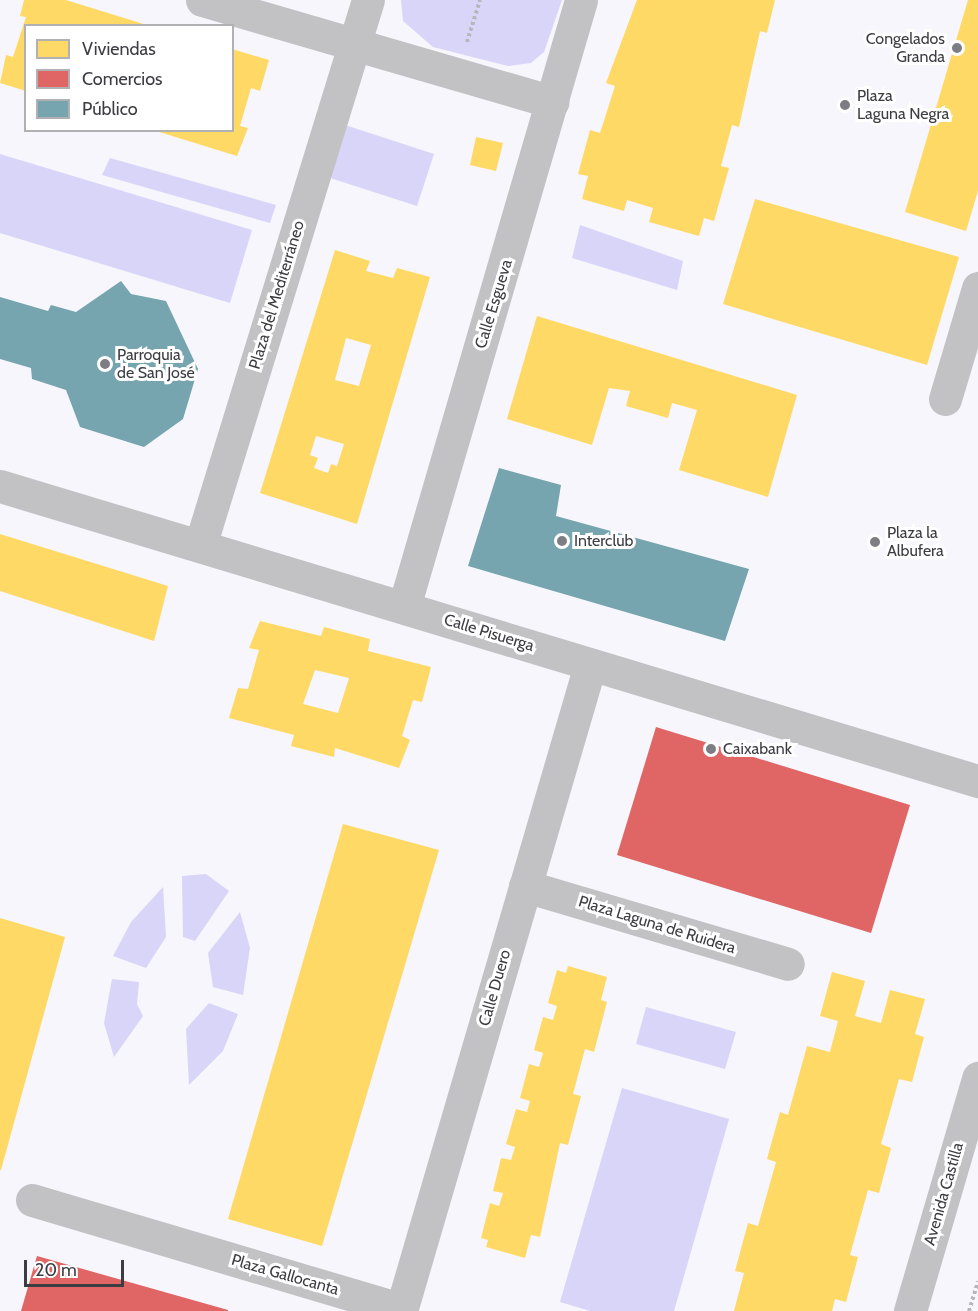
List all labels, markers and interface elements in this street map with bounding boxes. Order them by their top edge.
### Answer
legend [24,24,234,132]
place label: Congelados Granda [866,29,945,67]
text: Viviendas [82,38,156,60]
marker: Congelados Granda [950,41,964,55]
text: Comercios [82,68,163,90]
place label: Plaza Laguna Negra [857,86,949,124]
text: Público [82,98,138,120]
marker: Plaza Laguna Negra [838,98,852,112]
street label: Plaza del Mediterráneo [245,218,309,372]
street label: Calle Esgueva [471,257,517,351]
place label: Parroquia de San José [117,345,195,383]
marker: Parroquia de San José [98,357,112,371]
place label: Plaza la Albufera [887,523,944,561]
place label: Interclub [574,531,633,551]
marker: Interclub [555,534,569,548]
marker: Plaza la Albufera [868,535,882,549]
street label: Calle Pisuerga [442,610,536,656]
place label: Caixabank [723,739,792,759]
marker: Caixabank [704,742,718,756]
street label: Plaza Laguna de Ruidera [576,892,738,958]
street label: Calle Duero [475,948,515,1028]
street label: Avenida Castilla [920,1140,968,1248]
scale bar [27,1248,128,1286]
street label: Plaza Gallocanta [229,1250,341,1300]
text: 20 m [35,1259,77,1281]

